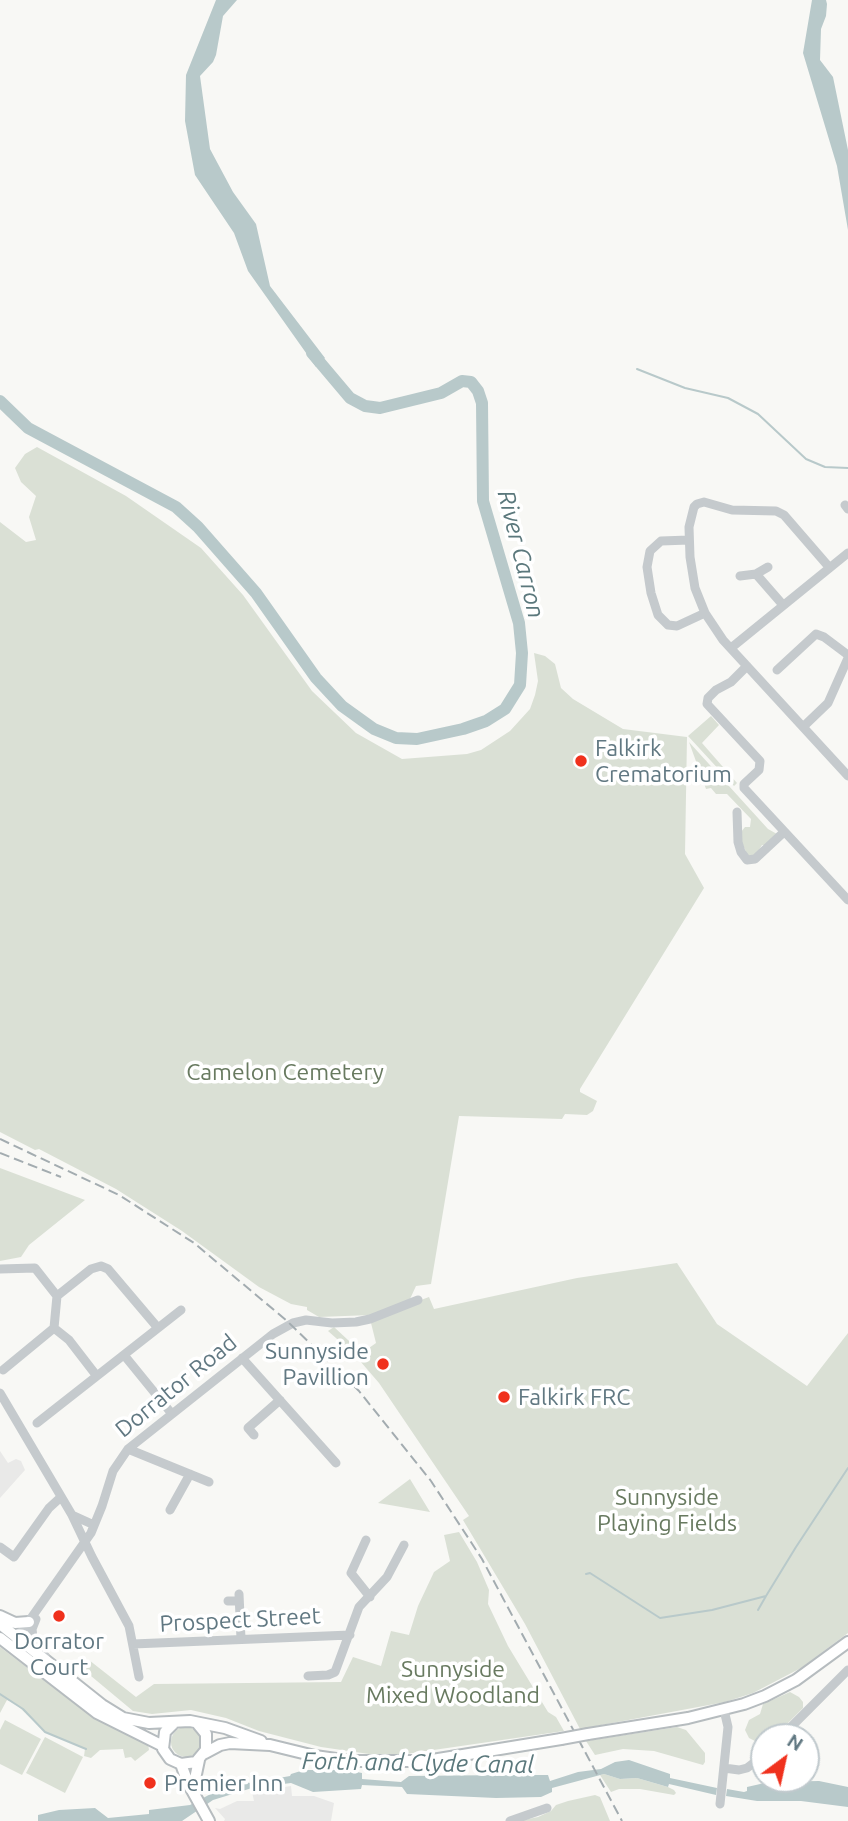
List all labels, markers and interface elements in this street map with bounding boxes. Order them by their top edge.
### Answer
water label: River Carron [491,487,551,621]
place label: Falkirk Crematorium [595,734,732,788]
marker: Falkirk Crematorium [573,753,589,769]
park label: Camelon Cemetery [186,1058,384,1086]
street label: Dorrator Road [110,1329,242,1443]
place label: Sunnyside Pavillion [265,1337,369,1391]
marker: Sunnyside Pavillion [375,1356,391,1372]
place label: Falkirk FRC [518,1383,630,1411]
marker: Falkirk FRC [496,1389,512,1405]
park label: Sunnyside Playing Fields [597,1483,737,1537]
street label: Prospect Street [159,1602,321,1638]
marker: Dorrator Court [51,1608,67,1624]
place label: Dorrator Court [14,1627,104,1681]
park label: Sunnyside Mixed Woodland [366,1655,540,1709]
north arrow [750,1723,820,1793]
text: N [783,1729,807,1755]
water label: Forth and Clyde Canal [302,1747,534,1779]
place label: Premier Inn [164,1769,283,1797]
marker: Premier Inn [142,1775,158,1791]

